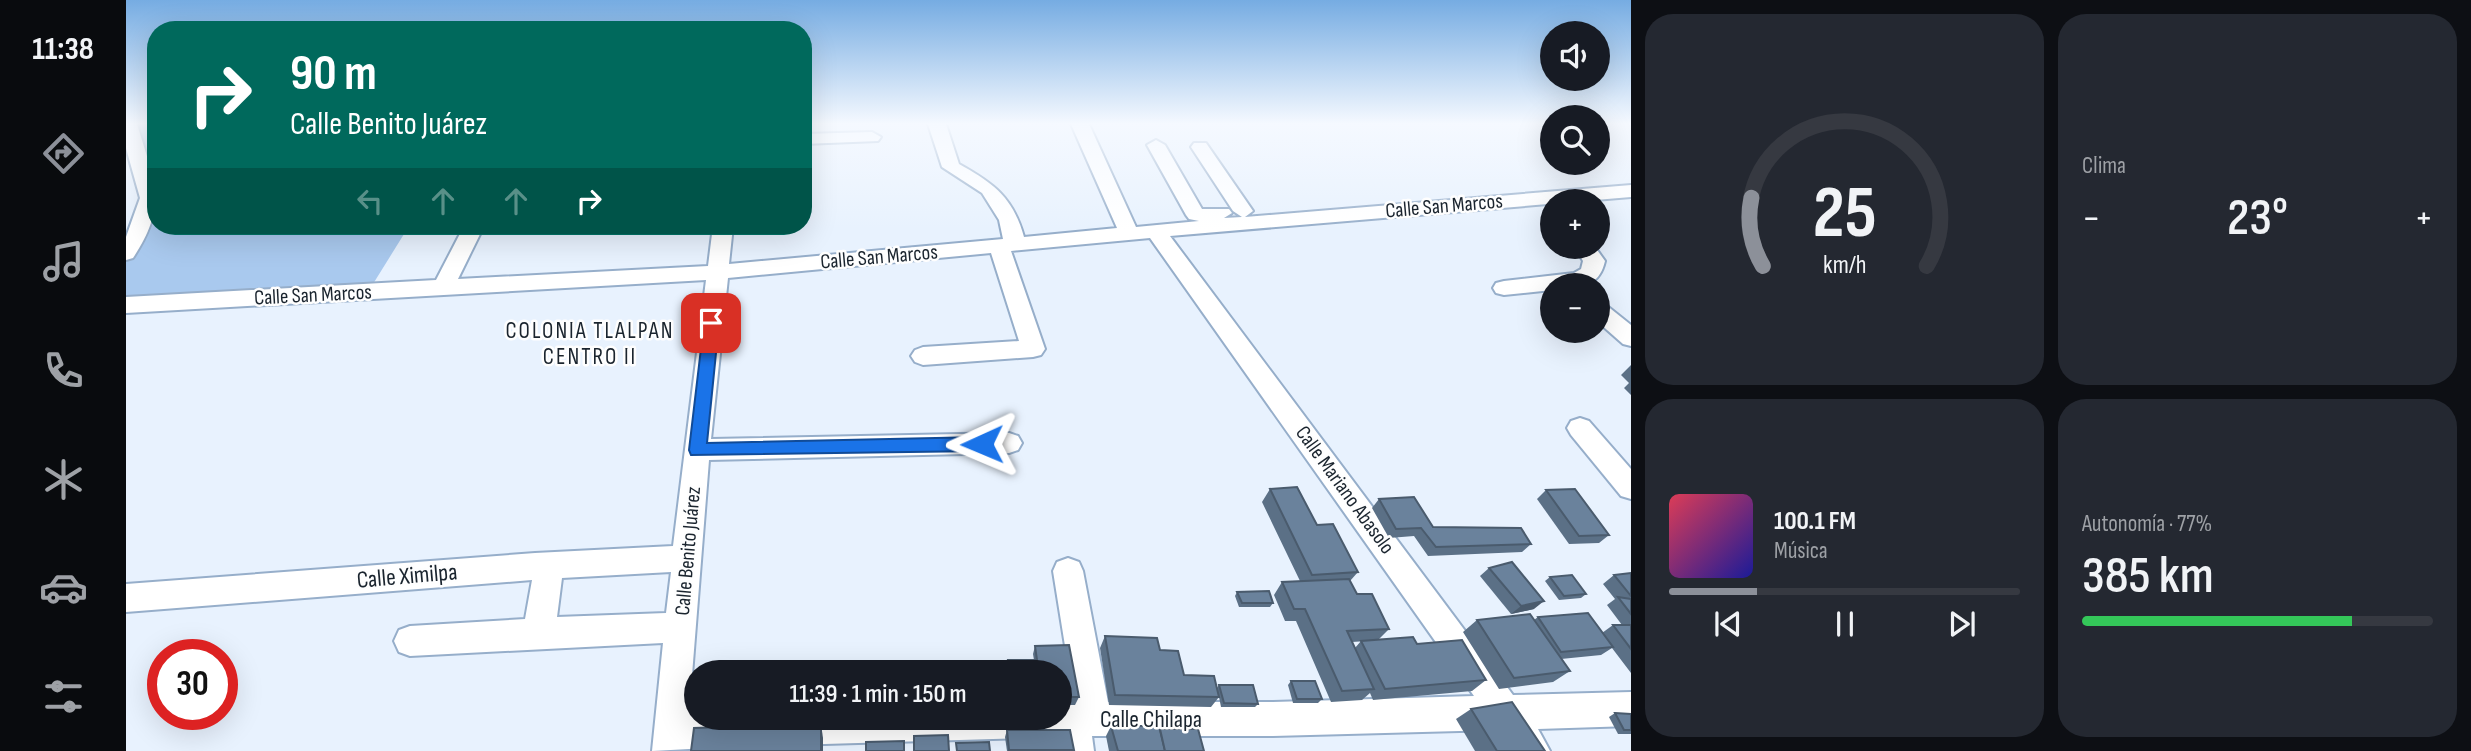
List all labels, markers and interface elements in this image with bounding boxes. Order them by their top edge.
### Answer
map controls [1540,21,1610,343]
button: sound [1540,21,1610,91]
text: 11:38 [32,30,94,69]
text: 90 m [290,45,377,104]
icon: right [175,49,266,140]
text: Calle Benito Juárez [290,105,487,144]
button: search [1540,105,1610,175]
icon: directions [39,129,88,178]
text: Clima [2082,152,2126,180]
text: 25 [1813,170,1876,258]
icon: left [351,182,389,220]
icon: ahead [424,182,462,220]
icon: ahead [497,182,535,220]
icon: right [570,182,608,220]
text: 23° [2227,187,2288,250]
street label: Calle San Marcos [1384,188,1504,224]
button: + [1540,189,1610,259]
text: − [2082,196,2101,241]
text: + [2414,196,2433,241]
icon: music [39,237,88,286]
street label: Calle San Marcos [819,239,939,275]
text: km/h [1823,249,1866,280]
button: − [1540,273,1610,343]
street label: Calle San Marcos [254,279,372,311]
pin [681,293,741,353]
icon: arrive [692,304,730,342]
district label: COLONIA TLALPAN CENTRO II [506,317,674,371]
icon: phone [39,346,88,395]
position arrow [945,407,1019,481]
street label: Calle Mariano Abasolo [1290,421,1400,559]
icon: climate [39,455,88,504]
street label: Calle Benito Juárez [670,485,706,617]
text: 100.1 FM [1774,506,1856,537]
text: Autonomía · 77% [2082,510,2212,538]
text: Música [1774,537,1828,565]
text: 385 km [2082,545,2214,608]
street label: Calle Ximilpa [355,557,459,595]
icon: car [39,563,88,612]
icon: previous [1709,605,1747,643]
icon: pause [1826,605,1864,643]
icon: next [1943,605,1981,643]
speed limit sign: 30 [147,639,238,730]
icon: filters [39,672,88,721]
text: 11:39 · 1 min · 150 m [789,679,967,710]
street label: Calle Chilapa [1100,705,1202,734]

